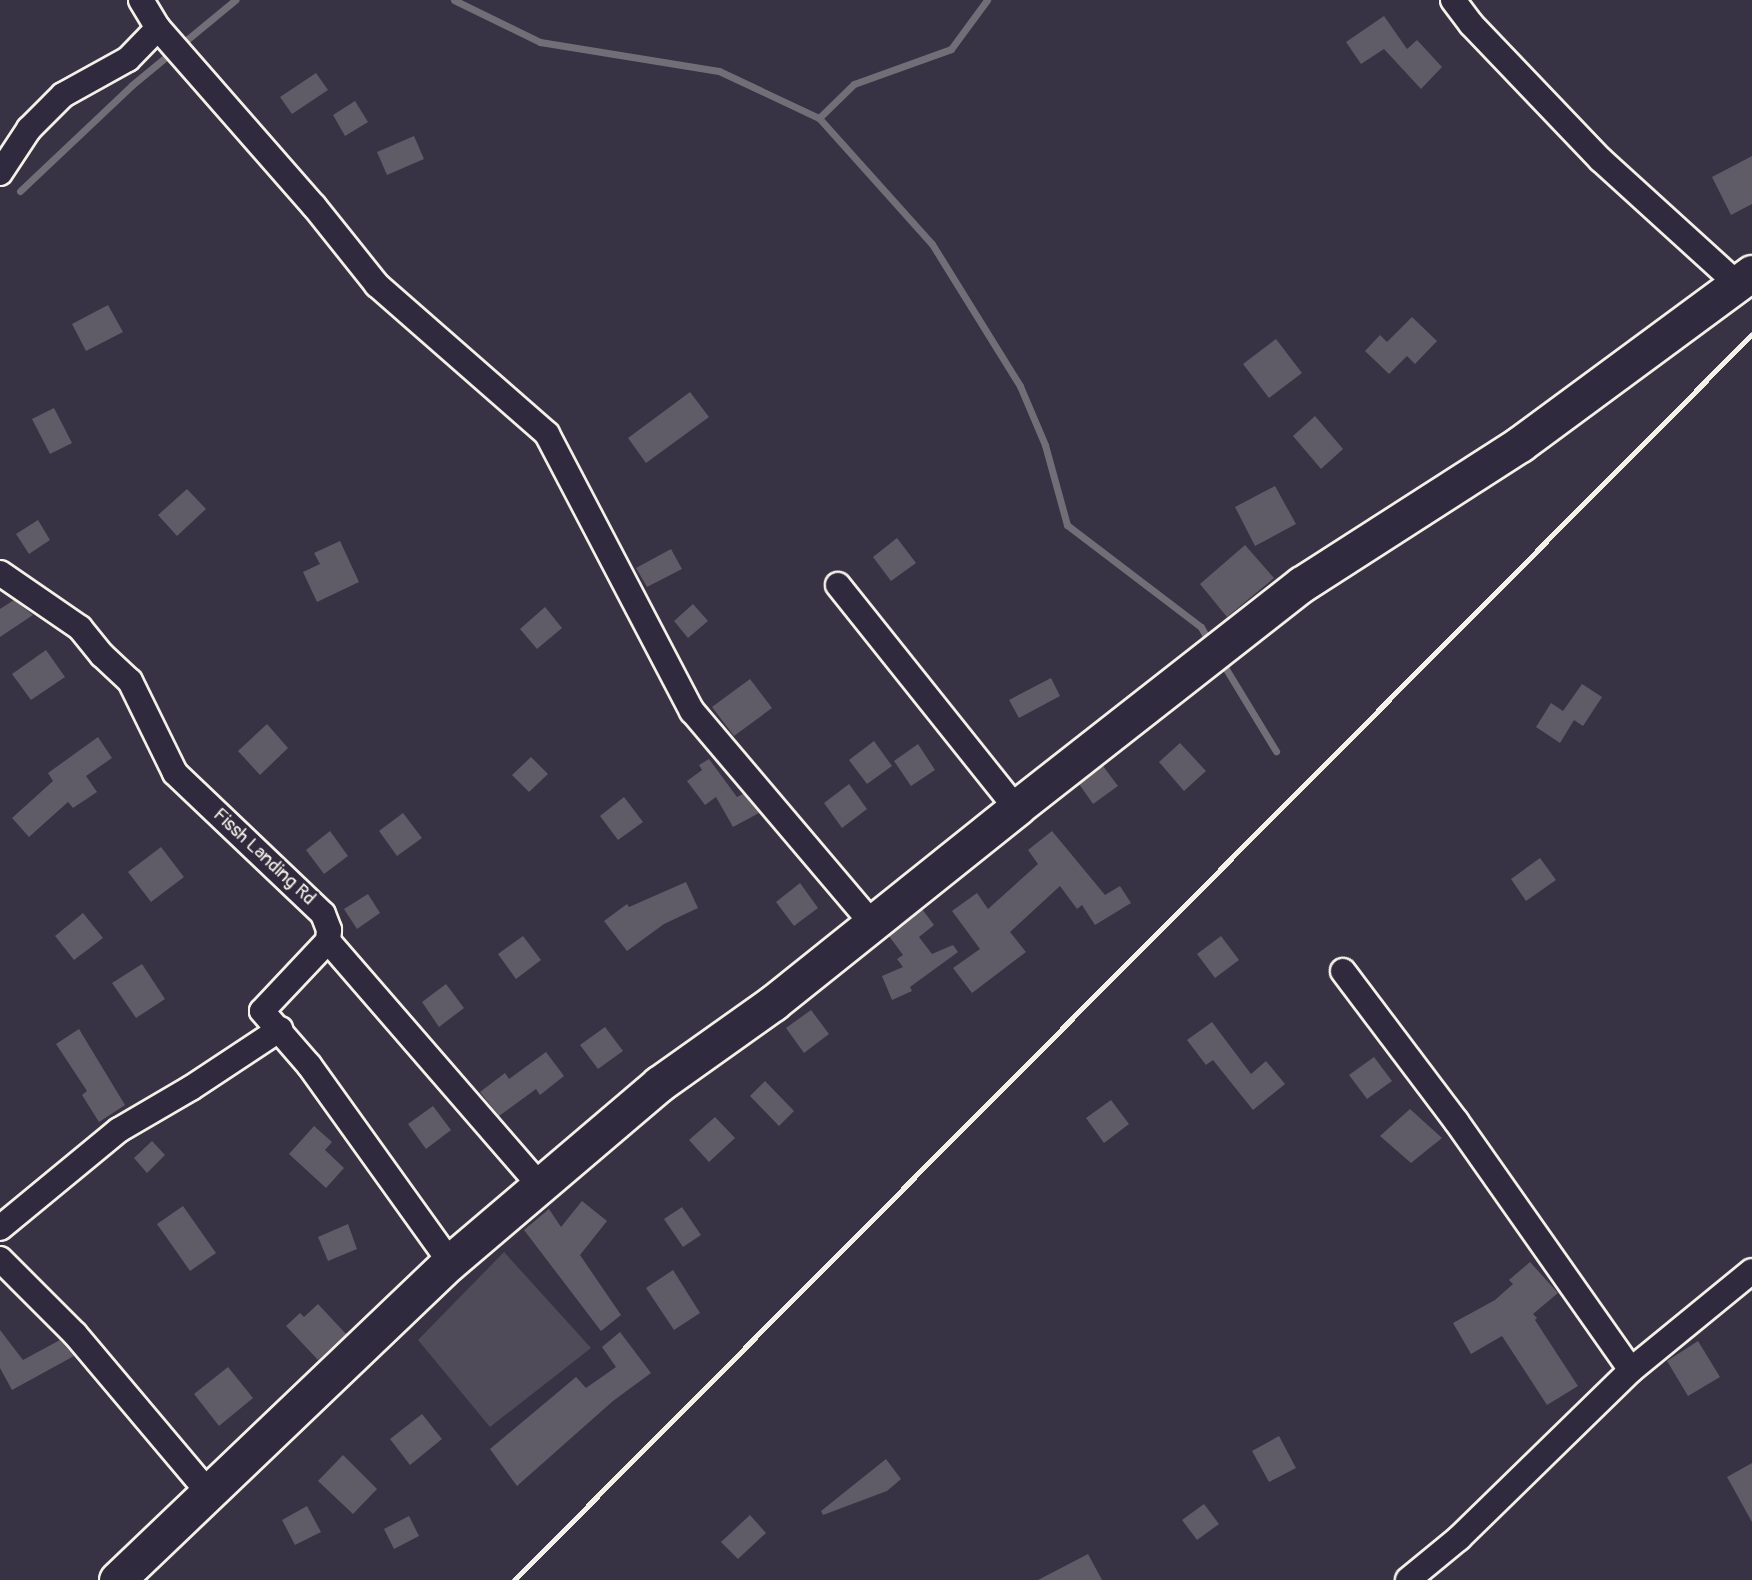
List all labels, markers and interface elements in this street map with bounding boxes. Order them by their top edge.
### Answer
street label: Fissh Landing Rd [208,804,320,910]

